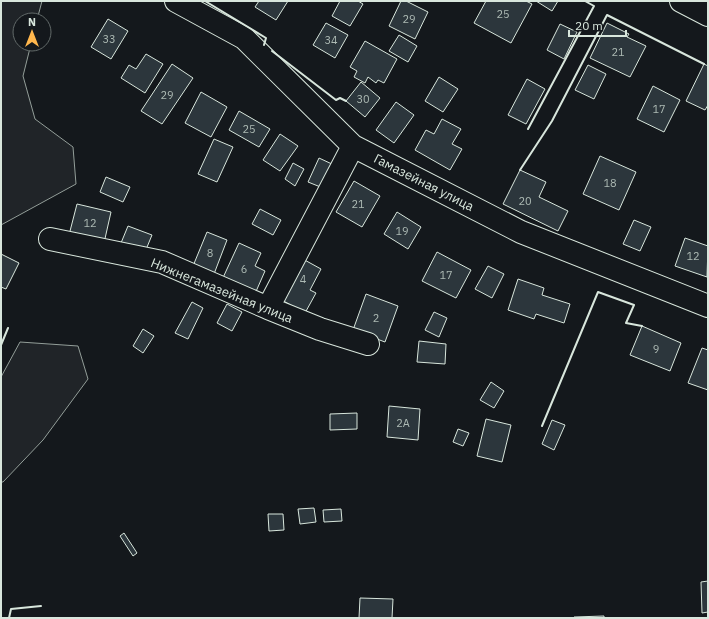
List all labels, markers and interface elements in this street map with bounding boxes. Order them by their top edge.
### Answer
house number: 25 [496,7,510,21]
north arrow [12,12,52,52]
house number: 29 [402,12,416,26]
scale bar [569,12,626,38]
text: N [28,15,36,29]
text: 20 m [575,18,603,33]
house number: 33 [102,32,116,46]
house number: 34 [324,33,338,47]
house number: 21 [611,45,625,59]
house number: 29 [160,88,174,102]
house number: 30 [356,92,370,106]
house number: 17 [652,102,666,116]
house number: 25 [242,122,256,136]
street label: Гамазейная улица [371,150,477,215]
house number: 18 [603,176,617,190]
house number: 20 [518,194,532,208]
house number: 21 [351,197,365,211]
house number: 12 [83,216,97,230]
house number: 19 [395,224,409,238]
house number: 8 [207,246,213,260]
house number: 12 [686,249,700,263]
street label: Нижнегамазейная улица [148,254,295,327]
house number: 6 [241,262,247,276]
house number: 17 [439,268,453,282]
house number: 4 [300,272,307,286]
house number: 2 [373,311,379,325]
house number: 9 [653,342,659,356]
house number: 2А [396,416,410,430]

